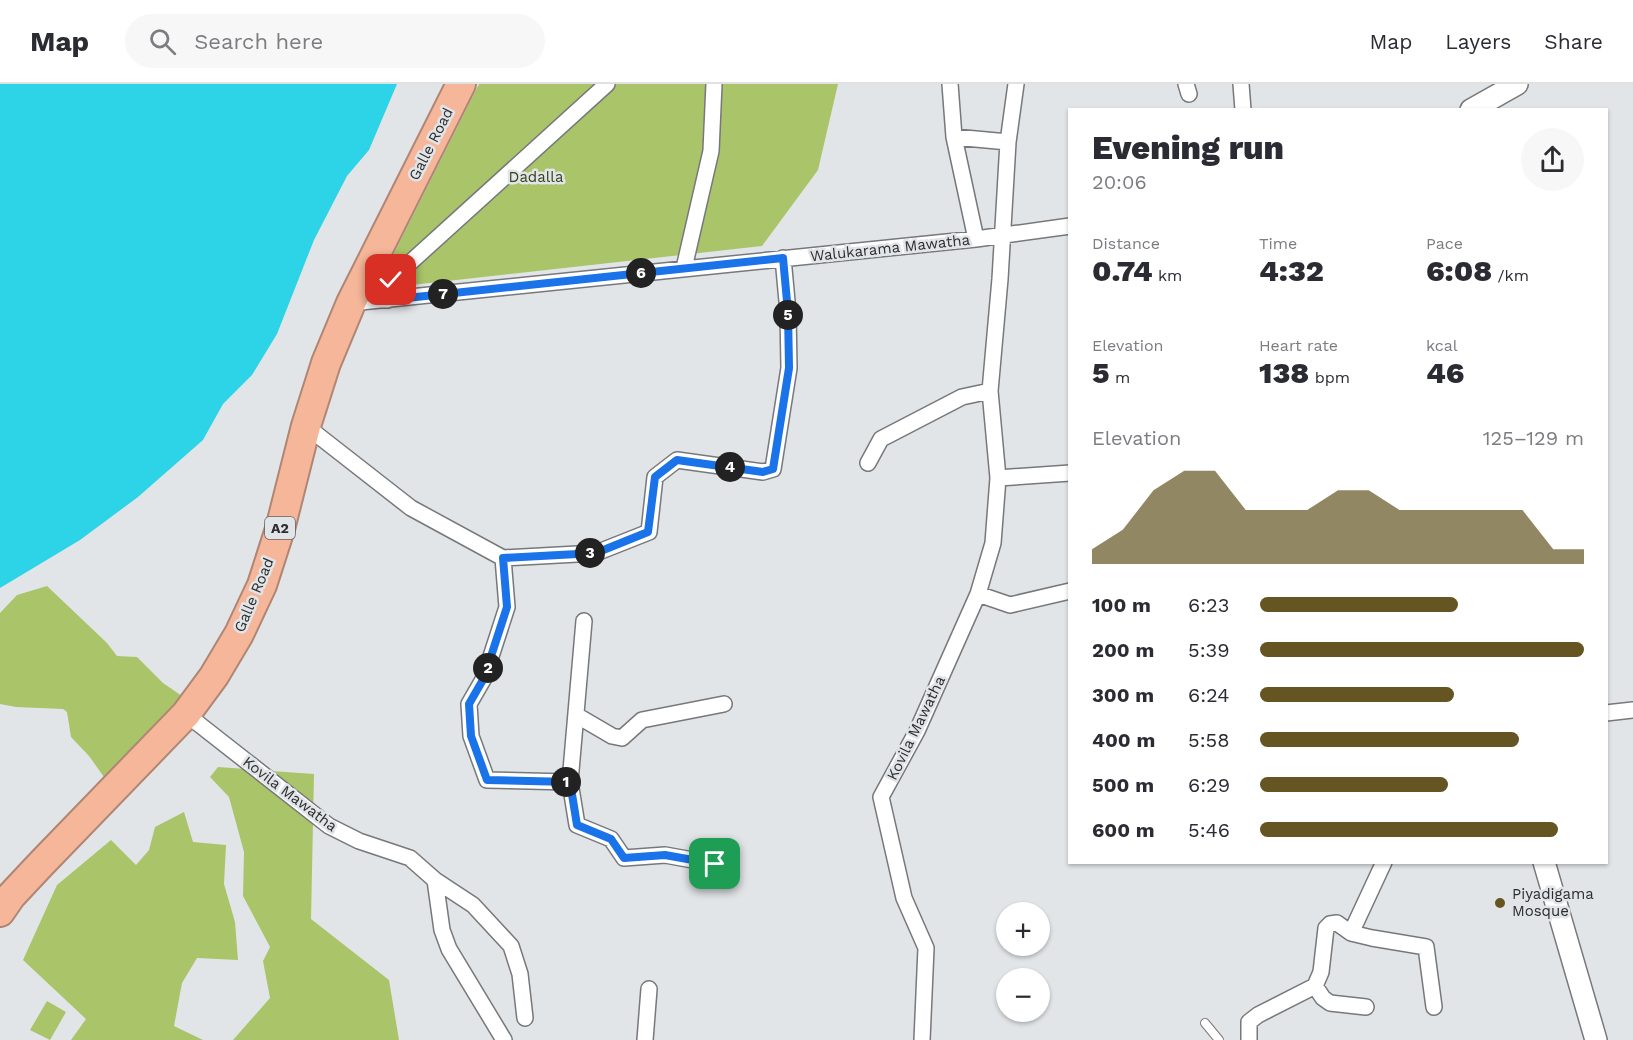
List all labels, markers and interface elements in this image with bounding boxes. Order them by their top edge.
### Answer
search box [125,14,545,68]
text: Map [30,25,89,58]
icon: search [146,25,179,58]
text: Search here [194,29,323,54]
text: Map [1369,29,1412,54]
text: Layers [1445,29,1511,54]
text: Share [1544,29,1603,54]
street label: Galle Road [405,105,457,183]
text: Evening run [1092,128,1284,167]
button: share [1521,128,1584,191]
park label: Dadalla [509,168,564,186]
text: 20:06 [1092,170,1147,194]
street label: Walukarama Mawatha [809,231,971,265]
text: Distance [1092,234,1160,253]
text: Time [1259,234,1297,253]
text: Pace [1426,234,1463,253]
text: 0.74 [1092,253,1152,288]
text: 4:32 [1259,253,1324,288]
text: 6:08 [1426,253,1492,288]
pin [365,254,416,305]
pin: 6 [626,258,656,288]
icon: check [374,263,407,296]
text: 6 [636,263,646,282]
text: km [1152,266,1182,285]
text: /km [1492,266,1529,285]
pin: 7 [428,279,458,309]
text: 7 [438,284,448,303]
pin: 5 [773,300,803,330]
text: 5 [783,305,793,324]
text: Elevation [1092,336,1163,355]
text: Heart rate [1259,336,1338,355]
text: kcal [1426,336,1458,355]
text: 5 [1092,355,1110,390]
text: 138 [1259,355,1309,390]
text: 46 [1426,355,1464,390]
text: m [1110,368,1130,387]
text: bpm [1309,368,1350,387]
text: Elevation [1092,426,1181,450]
text: 125–129 m [1483,426,1584,450]
pin: 4 [715,452,745,482]
text: 4 [725,457,735,476]
road number: A2 [265,517,295,539]
pin: 3 [575,538,605,568]
text: 3 [585,543,595,562]
street label: Galle Road [230,555,278,635]
text: 100 m [1092,593,1151,617]
text: 6:23 [1188,593,1229,617]
text: 200 m [1092,638,1154,662]
text: 5:39 [1188,638,1230,662]
pin: 2 [473,653,503,683]
text: 2 [483,658,493,677]
street label: Kovila Mawatha [883,673,949,783]
text: 300 m [1092,683,1154,707]
text: 6:24 [1188,683,1229,707]
text: 400 m [1092,728,1155,752]
text: 5:58 [1188,728,1230,752]
street label: Kovila Mawatha [239,753,341,836]
pin: 1 [551,767,581,797]
text: 1 [563,772,569,791]
text: 500 m [1092,773,1154,797]
text: 6:29 [1188,773,1230,797]
text: 600 m [1092,818,1155,842]
text: 5:46 [1188,818,1230,842]
pin [689,838,740,889]
icon: arrive [698,847,731,880]
place label: Piyadigama Mosque [1512,885,1594,920]
marker: Piyadigama Mosque [1493,896,1507,910]
map controls [996,902,1050,1022]
button: + [996,902,1050,956]
button: − [996,968,1050,1022]

